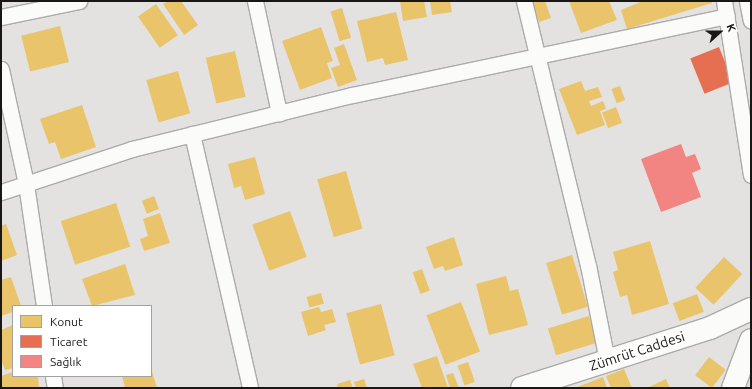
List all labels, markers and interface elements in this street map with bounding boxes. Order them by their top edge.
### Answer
north arrow [700,12,740,52]
text: K [724,22,738,33]
legend [12,305,152,377]
text: Konut [50,315,83,328]
street label: Zümrüt Caddesi [587,328,687,374]
text: Ticaret [50,335,87,348]
text: Sağlık [50,355,82,368]

